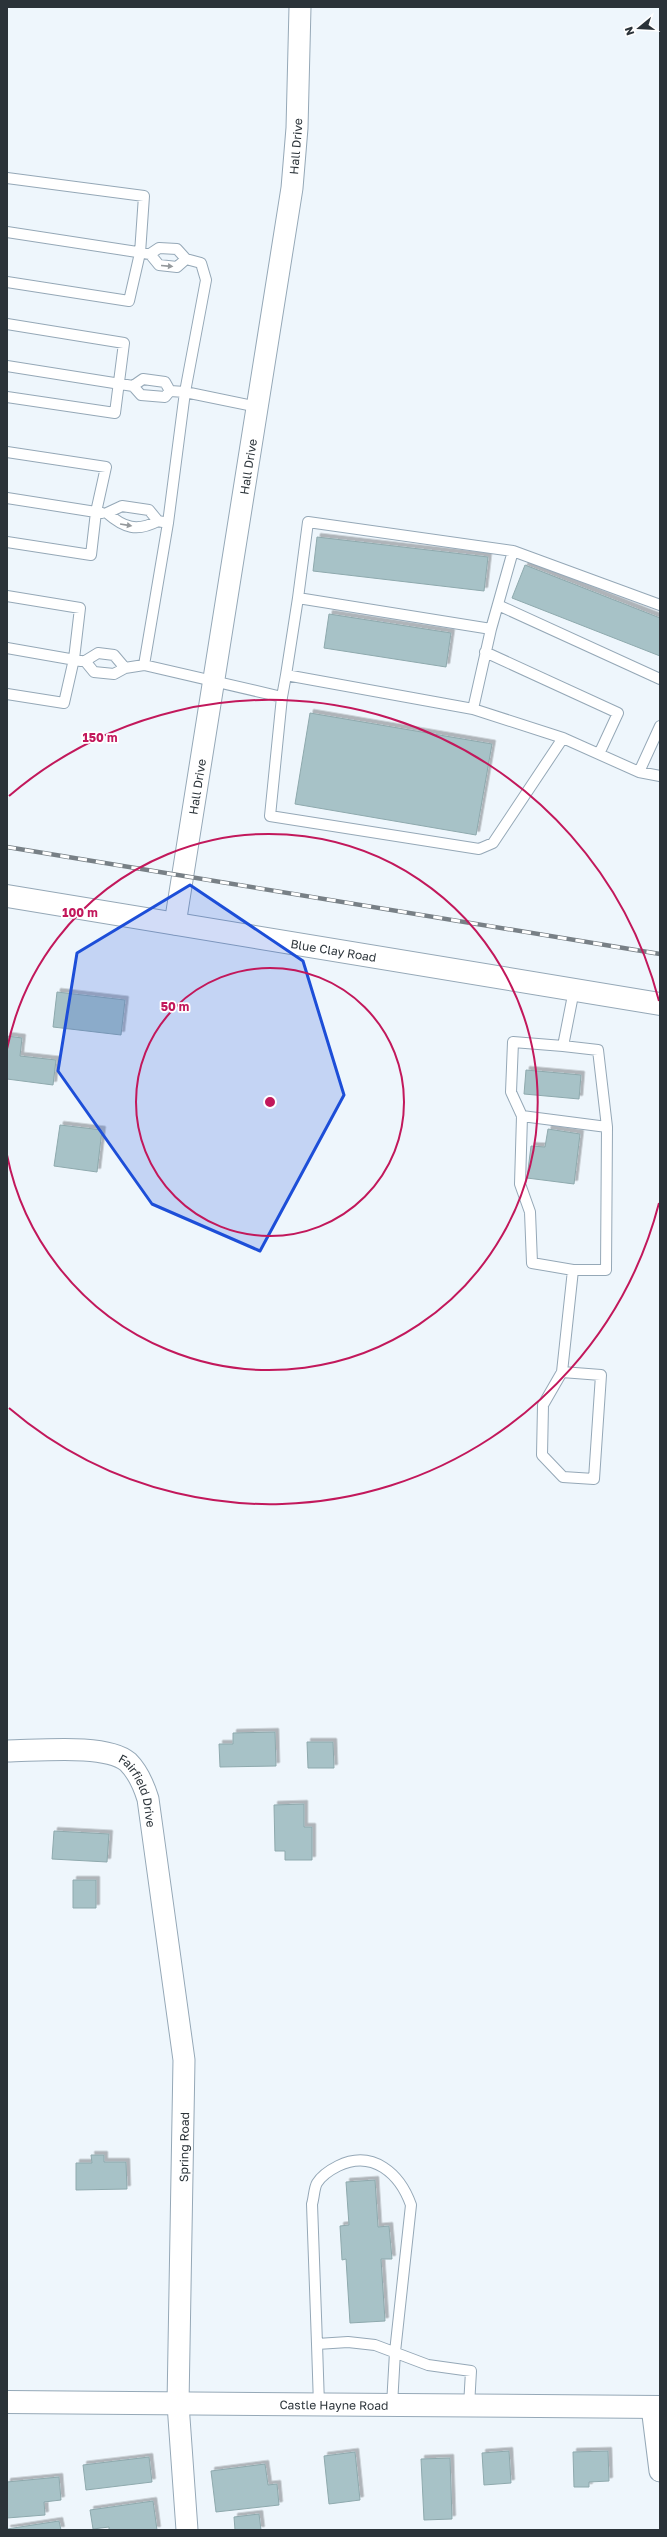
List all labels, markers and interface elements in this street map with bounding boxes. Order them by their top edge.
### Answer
north arrow [619,8,659,48]
text: N [622,25,636,37]
street label: Hall Drive [286,118,305,175]
one-way arrow [161,262,173,269]
street label: Hall Drive [236,438,260,496]
one-way arrow [120,522,132,528]
text: 150 m [83,730,117,745]
street label: Hall Drive [185,758,209,816]
text: 100 m [62,905,98,920]
street label: Blue Clay Road [289,936,378,964]
text: 50 m [161,999,189,1014]
centre of rings [263,1095,277,1109]
street label: Fairfield Drive [116,1750,159,1828]
street label: Spring Road [176,2112,192,2182]
street label: Castle Hayne Road [279,2397,389,2412]

